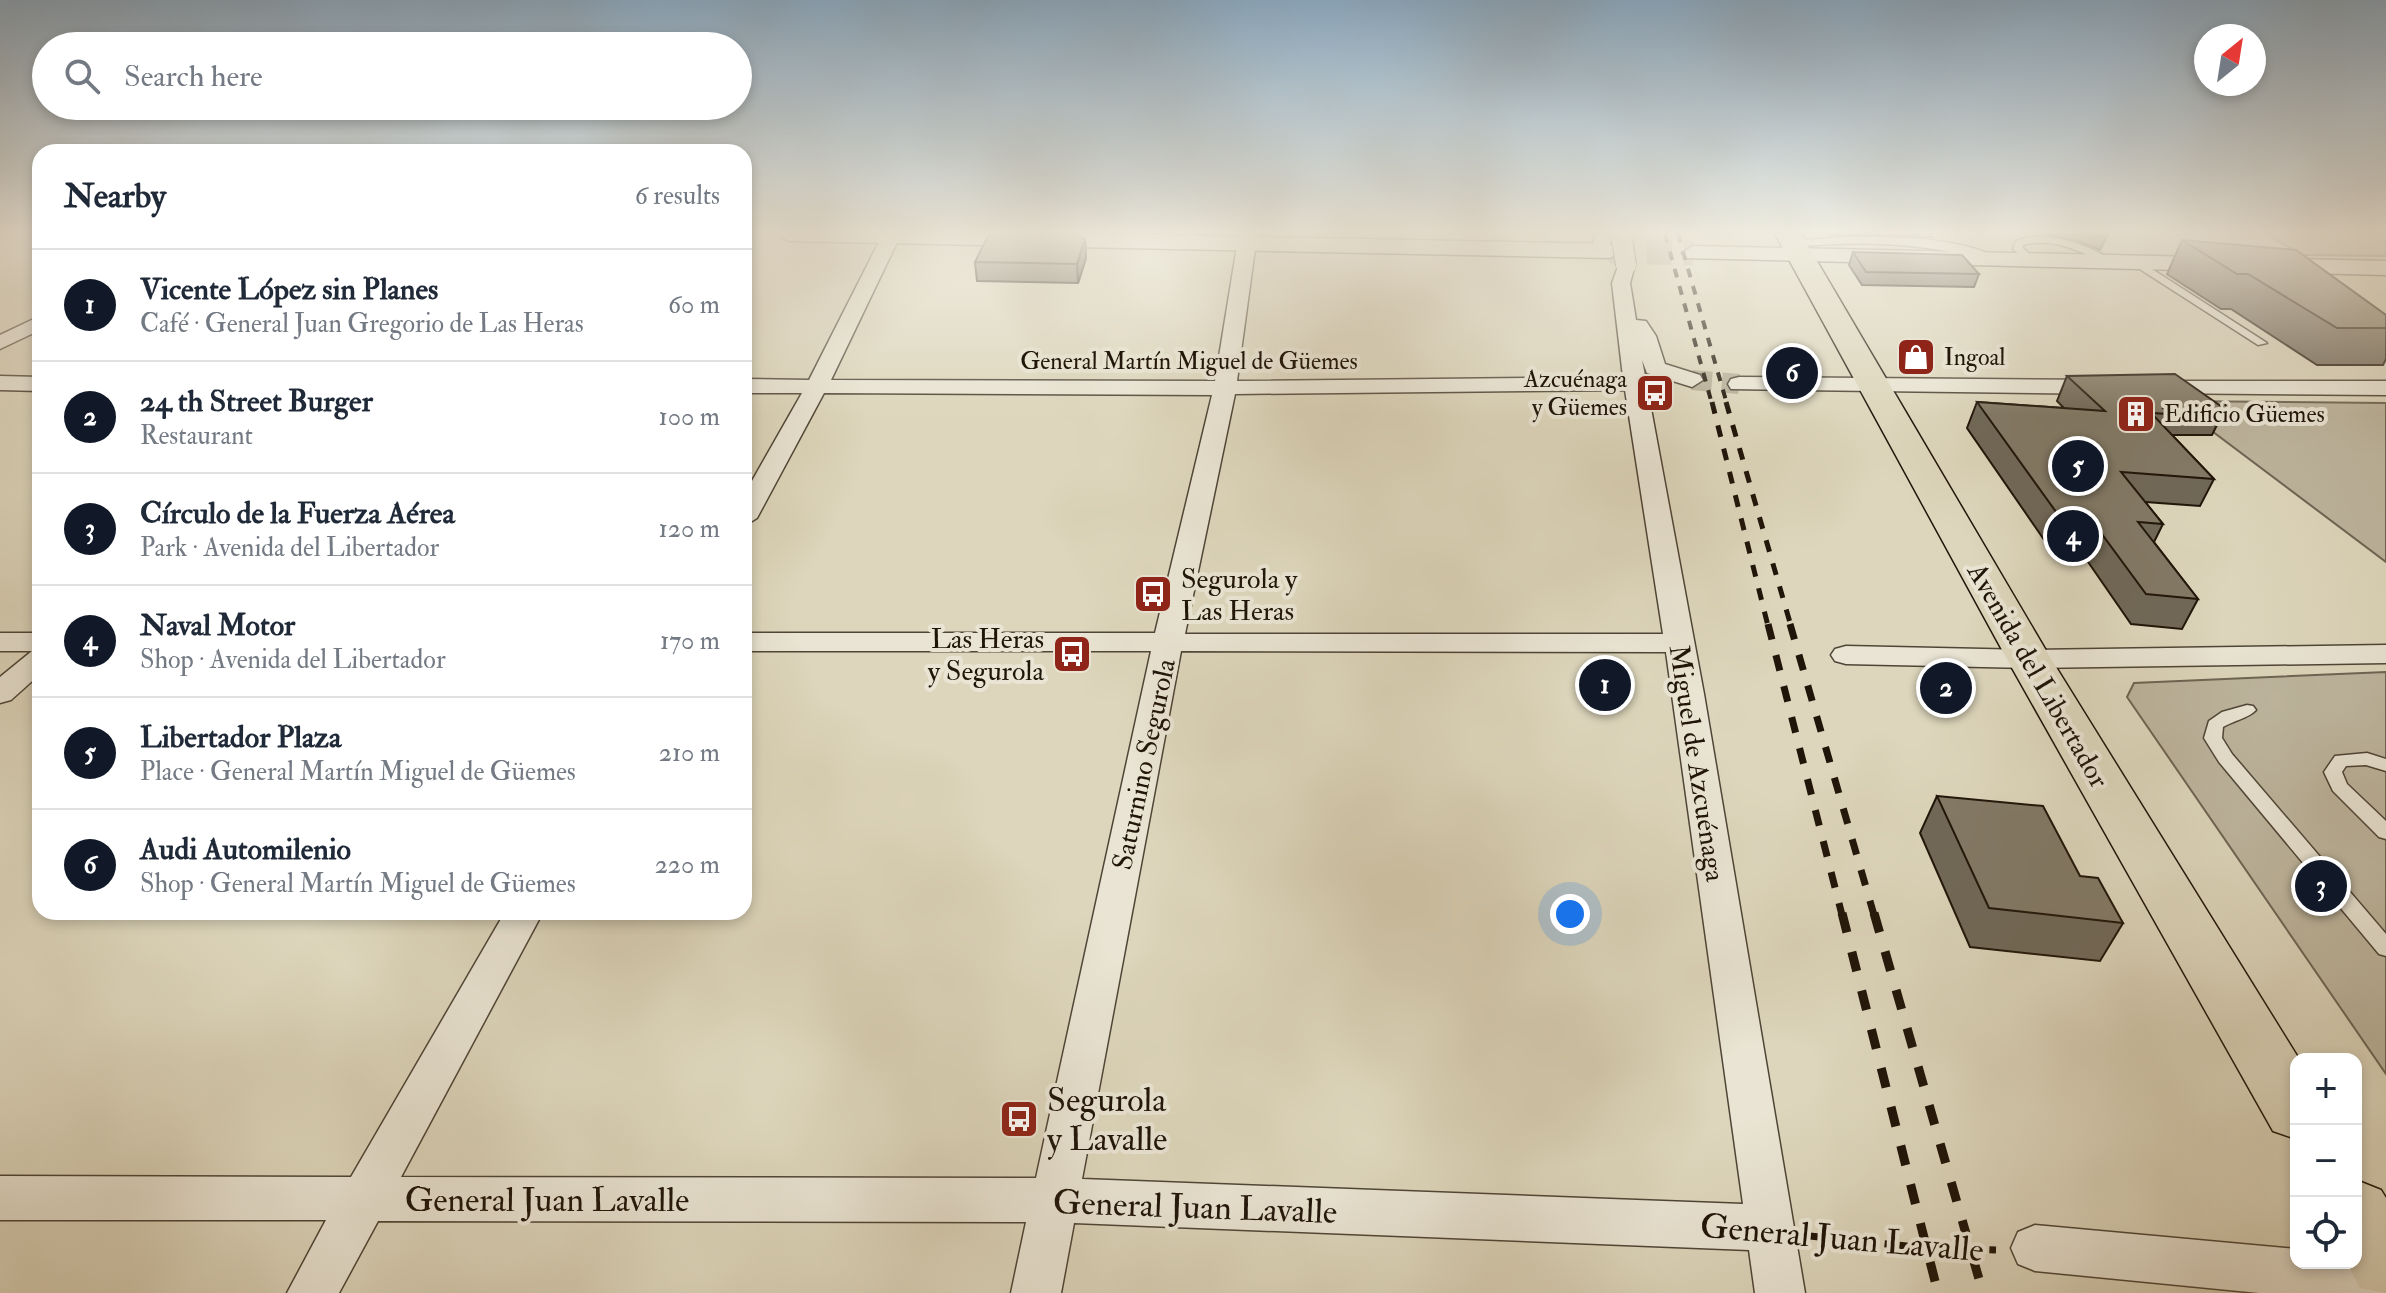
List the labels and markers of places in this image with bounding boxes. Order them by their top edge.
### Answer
shop icon: Ingoal [1895,336,1937,378]
place label: Ingoal [1944,342,2005,373]
pin: 6 [1766,343,1818,403]
place label: Azcuénaga y Güemes [1523,364,1628,423]
bus stop icon: Azcuénaga y Güemes [1634,372,1676,414]
building icon: Edificio Güemes [2115,393,2157,435]
place label: Edificio Güemes [2164,399,2325,430]
pin: 5 [2052,436,2104,496]
pin: 4 [2047,506,2099,566]
place label: Segurola y Las Heras [1181,562,1298,629]
bus stop icon: Segurola y Las Heras [1132,573,1174,615]
place label: Las Heras y Segurola [928,622,1044,689]
bus stop icon: Las Heras y Segurola [1051,633,1093,675]
pin: 1 [1579,655,1631,715]
pin: 2 [1920,658,1972,718]
pin: 3 [2295,856,2347,916]
place label: Segurola y Lavalle [1047,1079,1167,1161]
bus stop icon: Segurola y Lavalle [998,1098,1040,1140]

